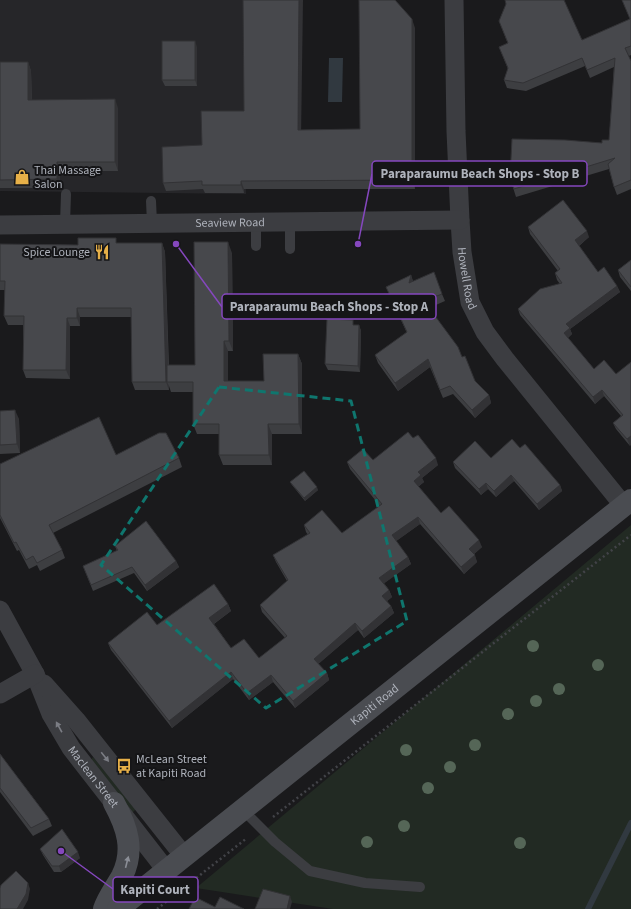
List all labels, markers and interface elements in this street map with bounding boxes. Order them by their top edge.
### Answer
callout: Paraparaumu Beach Shops - Stop B [372,161,587,186]
place label: Thai Massage Salon [34,162,101,193]
text: Paraparaumu Beach Shops - Stop B [381,165,580,183]
shop icon: Thai Massage Salon [13,168,31,186]
street label: Seaview Road [195,214,265,231]
restaurant icon: Spice Lounge [93,243,111,261]
place label: Spice Lounge [23,244,90,261]
street label: Howell Road [453,247,481,313]
callout: Paraparaumu Beach Shops - Stop A [222,294,436,319]
text: Paraparaumu Beach Shops - Stop A [230,298,429,316]
street label: Kapiti Road [347,680,402,729]
one-way arrow [55,721,62,733]
street label: Maclean Street [64,742,123,811]
place label: McLean Street at Kapiti Road [136,751,207,782]
one-way arrow [101,752,109,763]
bus stop icon: McLean Street at Kapiti Road [115,757,133,775]
one-way arrow [125,855,131,868]
callout: Kapiti Court [113,877,198,902]
text: Kapiti Court [120,881,190,899]

